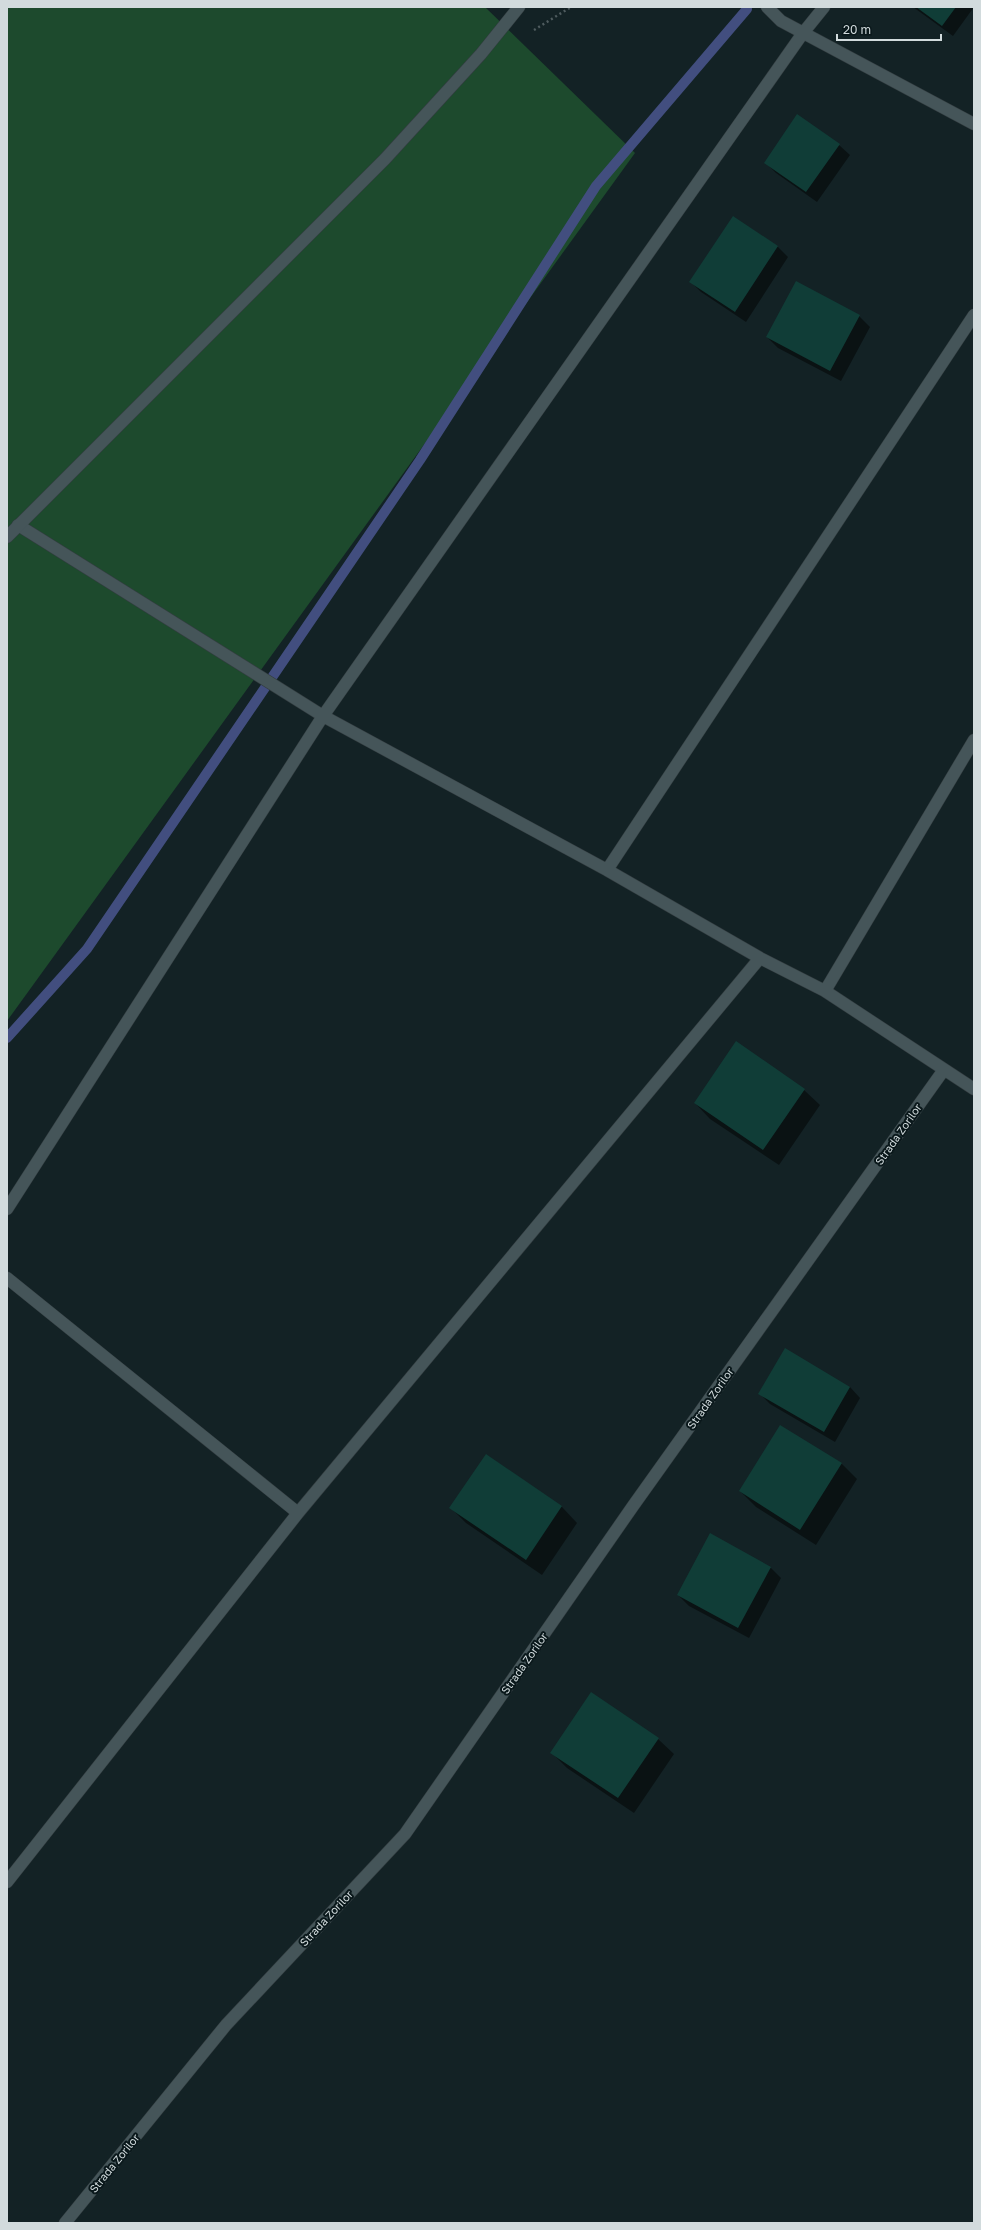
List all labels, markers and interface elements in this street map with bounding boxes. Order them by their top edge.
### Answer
scale bar [837,16,941,42]
text: 20 m [843,22,871,37]
street label: Strada Zorilor [872,1100,924,1167]
street label: Strada Zorilor [684,1364,736,1431]
street label: Strada Zorilor [498,1629,550,1696]
street label: Strada Zorilor [297,1887,356,1949]
street label: Strada Zorilor [86,2130,142,2195]

